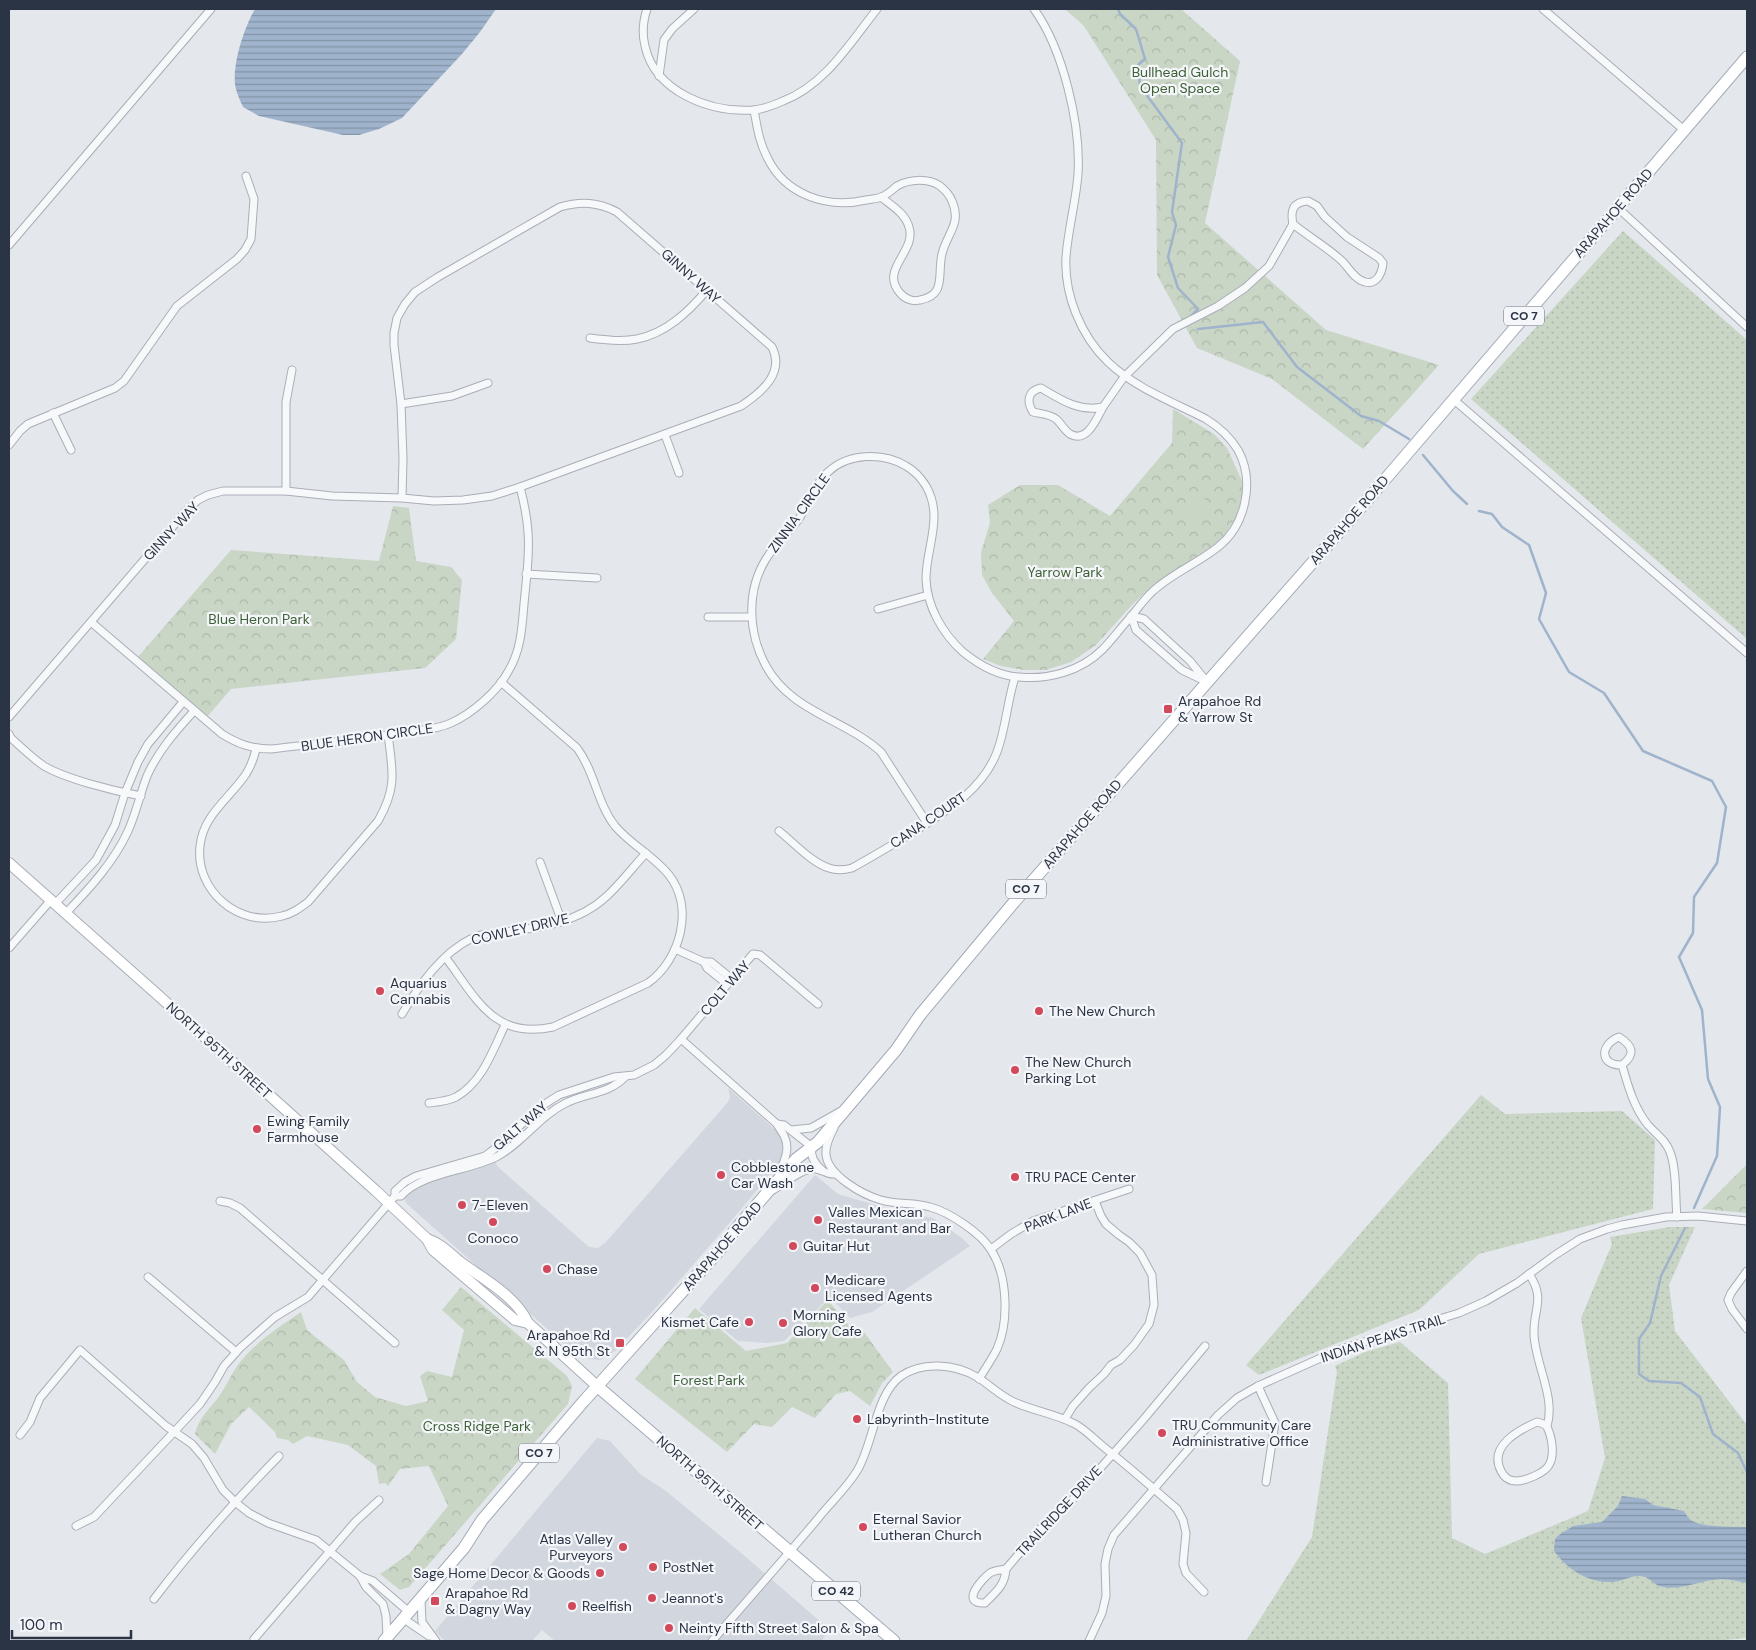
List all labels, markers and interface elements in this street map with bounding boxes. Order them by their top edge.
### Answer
park label: Bullhead Gulch Open Space [1132,63,1228,97]
street label: ARAPAHOE ROAD [1569,165,1657,261]
street label: GINNY WAY [657,245,725,307]
road number: CO 7 [1504,306,1544,326]
street label: ZINNIA CIRCLE [764,470,834,556]
street label: ARAPAHOE ROAD [1305,472,1393,568]
street label: GINNY WAY [139,498,203,564]
park label: Yarrow Park [1028,563,1102,581]
park label: Blue Heron Park [208,610,310,628]
place label: Arapahoe Rd & Yarrow St [1178,692,1261,726]
marker: Arapahoe Rd & Yarrow St [1162,703,1174,715]
street label: BLUE HERON CIRCLE [300,719,434,755]
street label: ARAPAHOE ROAD [1038,776,1126,872]
street label: CANA COURT [886,788,970,852]
road number: CO 7 [1006,880,1046,899]
street label: COWLEY DRIVE [469,909,571,949]
street label: COLT WAY [696,957,754,1019]
place label: Aquarius Cannabis [390,974,451,1008]
marker: Aquarius Cannabis [374,985,386,997]
street label: NORTH 95TH STREET [162,998,276,1102]
place label: The New Church [1049,1002,1155,1020]
marker: The New Church [1033,1005,1045,1017]
place label: The New Church Parking Lot [1025,1053,1131,1087]
marker: The New Church Parking Lot [1009,1064,1021,1076]
street label: GALT WAY [489,1097,551,1155]
place label: Ewing Family Farmhouse [267,1112,350,1146]
marker: Ewing Family Farmhouse [251,1123,263,1135]
place label: Cobblestone Car Wash [731,1158,814,1192]
place label: TRU PACE Center [1025,1168,1136,1186]
marker: Cobblestone Car Wash [715,1169,727,1181]
marker: TRU PACE Center [1009,1171,1021,1183]
street label: PARK LANE [1022,1194,1094,1236]
place label: 7-Eleven [472,1196,528,1214]
street label: ARAPAHOE ROAD [678,1198,766,1294]
marker: 7-Eleven [456,1199,468,1211]
place label: Valles Mexican Restaurant and Bar [828,1203,951,1237]
marker: Valles Mexican Restaurant and Bar [812,1214,824,1226]
marker: Conoco [487,1216,499,1228]
place label: Conoco [468,1229,519,1247]
place label: Guitar Hut [803,1237,870,1255]
marker: Guitar Hut [787,1240,799,1252]
place label: Chase [557,1260,598,1278]
marker: Chase [541,1263,553,1275]
place label: Medicare Licensed Agents [825,1271,933,1305]
marker: Medicare Licensed Agents [809,1282,821,1294]
place label: Morning Glory Cafe [793,1306,862,1340]
street label: INDIAN PEAKS TRAIL [1318,1309,1448,1367]
place label: Kismet Cafe [661,1313,739,1331]
marker: Kismet Cafe [743,1316,755,1328]
marker: Morning Glory Cafe [777,1317,789,1329]
place label: Arapahoe Rd & N 95th St [527,1326,610,1360]
marker: Arapahoe Rd & N 95th St [614,1337,626,1349]
park label: Forest Park [673,1371,745,1389]
place label: Labyrinth-Institute [867,1410,989,1428]
marker: Labyrinth-Institute [851,1413,863,1425]
place label: TRU Community Care Administrative Office [1172,1416,1311,1450]
park label: Cross Ridge Park [423,1417,531,1435]
marker: TRU Community Care Administrative Office [1156,1427,1168,1439]
street label: NORTH 95TH STREET [653,1432,767,1534]
road number: CO 7 [519,1444,559,1462]
street label: TRAILRIDGE DRIVE [1012,1462,1106,1560]
place label: Eternal Savior Lutheran Church [873,1510,982,1544]
marker: Eternal Savior Lutheran Church [857,1521,869,1533]
place label: Atlas Valley Purveyors [539,1530,613,1564]
marker: Atlas Valley Purveyors [617,1541,629,1553]
place label: PostNet [663,1558,714,1576]
marker: PostNet [647,1561,659,1573]
place label: Sage Home Decor & Goods [413,1564,590,1582]
marker: Sage Home Decor & Goods [594,1567,606,1579]
road number: CO 42 [812,1582,860,1600]
place label: Arapahoe Rd & Dagny Way [445,1584,532,1618]
place label: Jeannot's [662,1589,723,1607]
marker: Jeannot's [646,1592,658,1604]
marker: Arapahoe Rd & Dagny Way [429,1595,441,1607]
place label: Reelfish [582,1597,632,1615]
marker: Reelfish [566,1600,578,1612]
scale bar [12,1608,131,1640]
text: 100 m [20,1615,63,1635]
place label: Neinty Fifth Street Salon & Spa [679,1619,879,1637]
marker: Neinty Fifth Street Salon & Spa [663,1622,675,1634]

